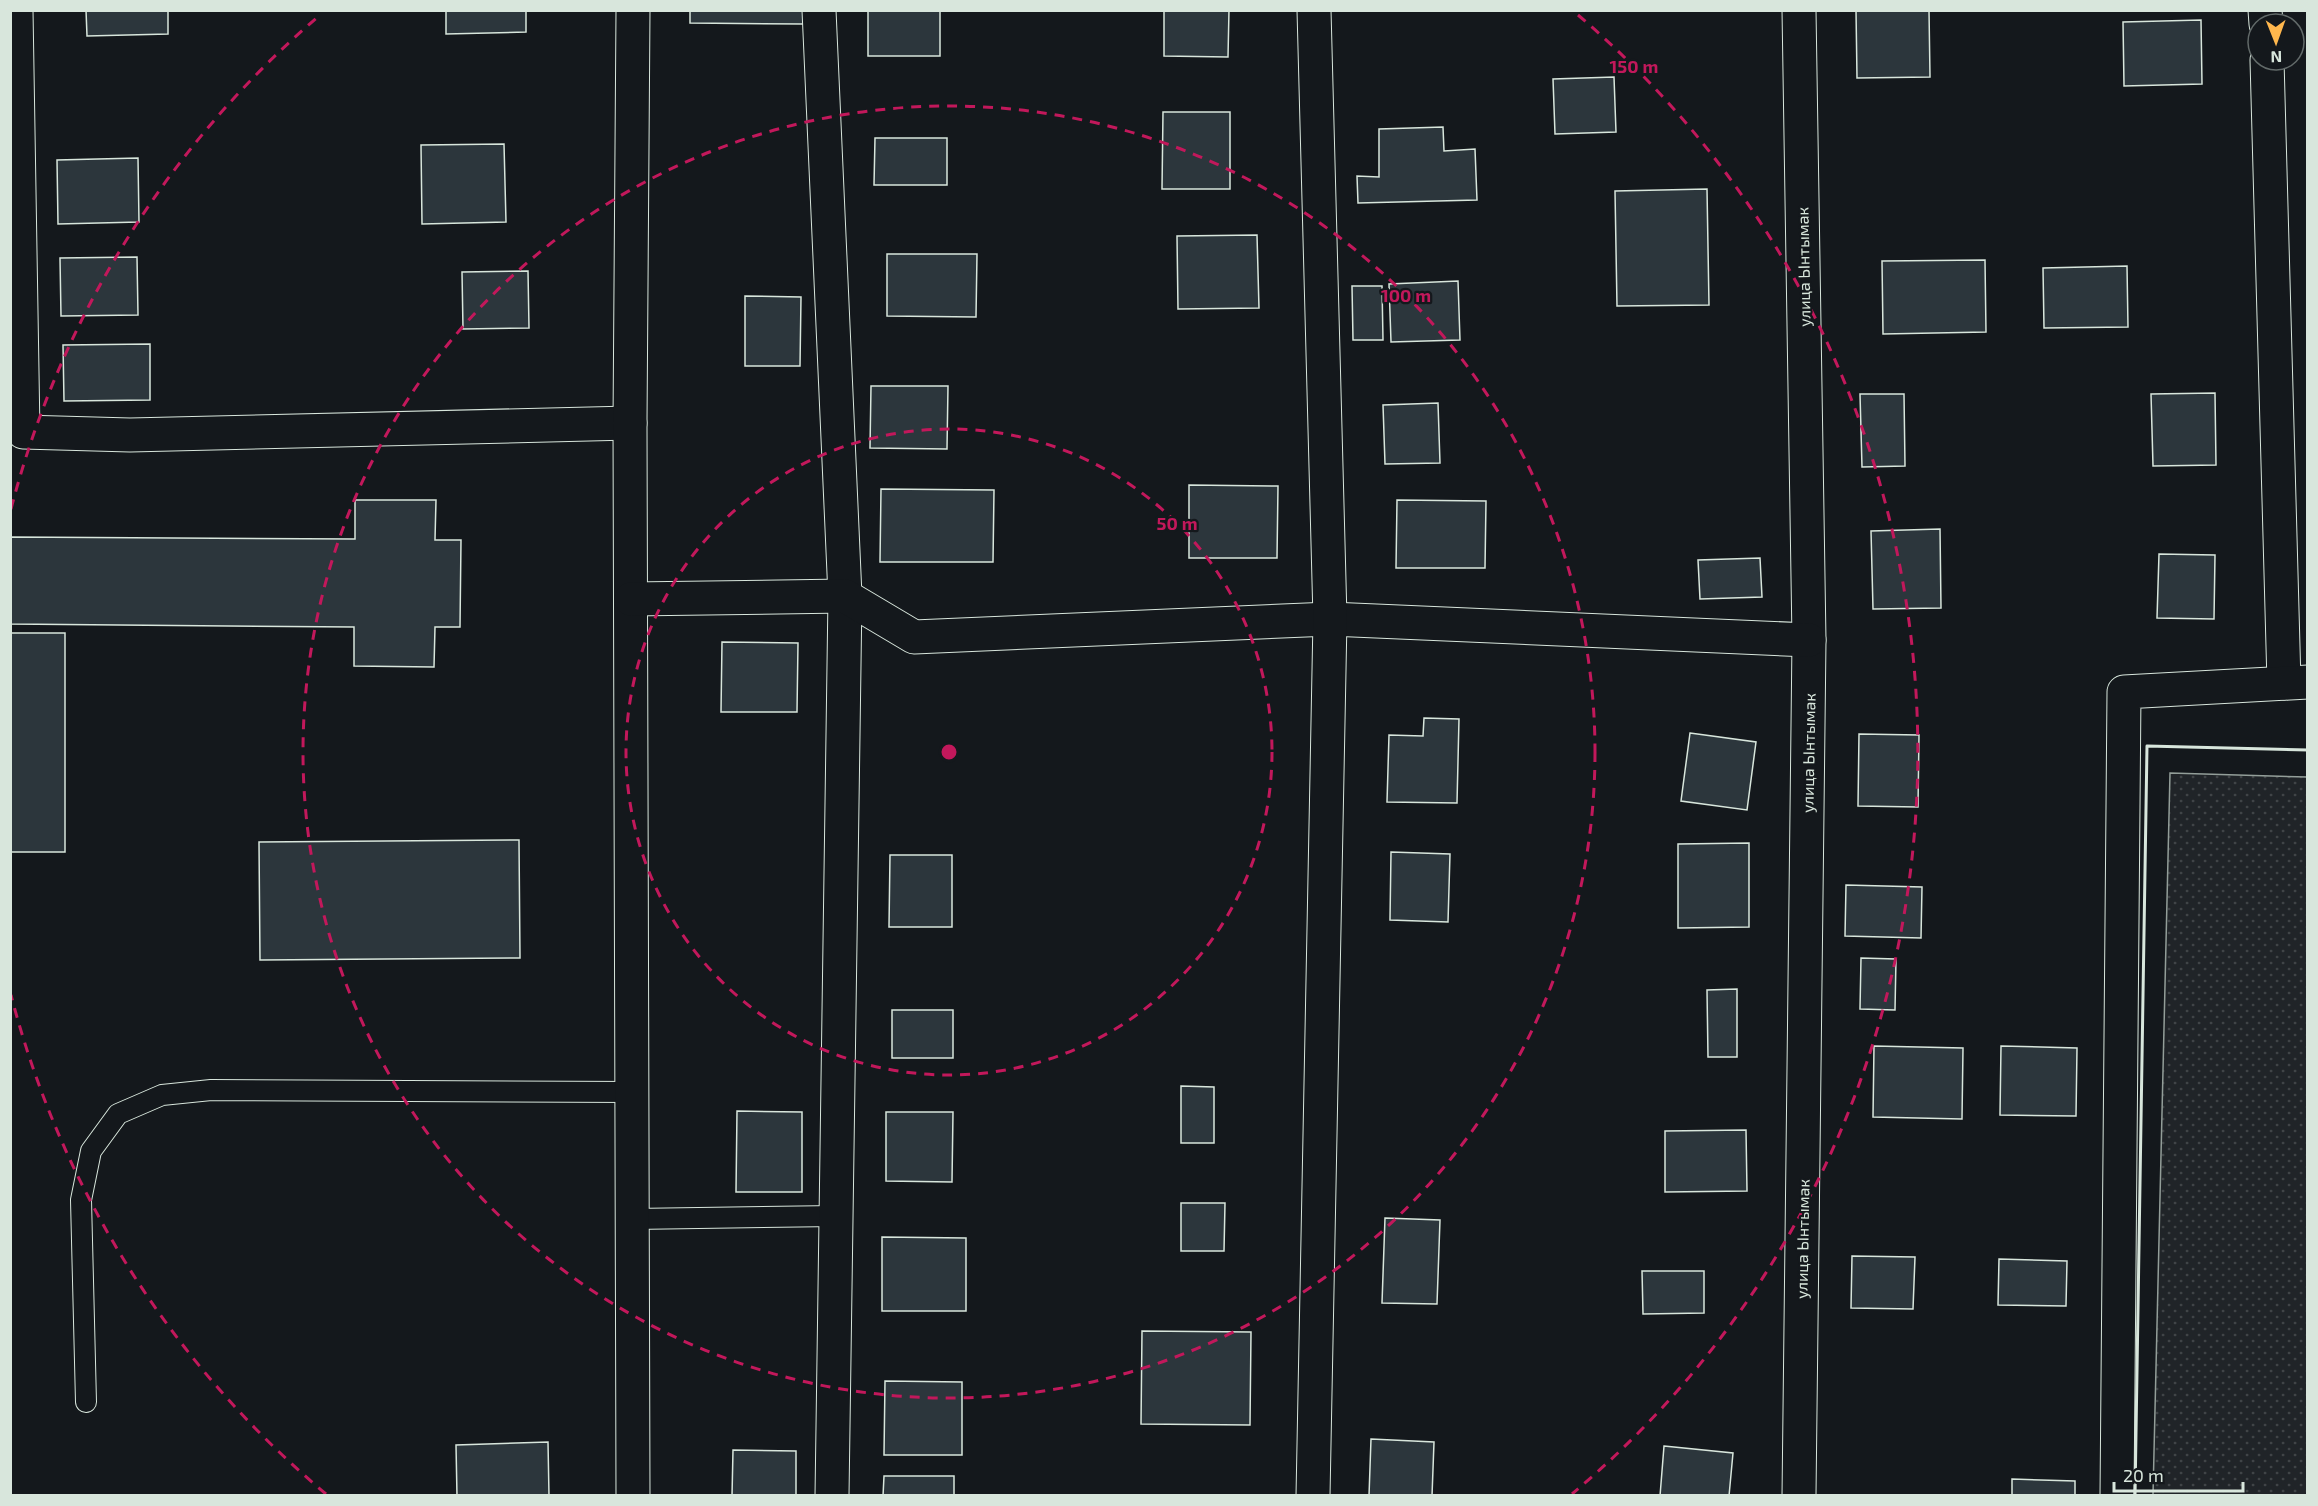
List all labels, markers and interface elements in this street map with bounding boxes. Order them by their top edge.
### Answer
north arrow [2246,12,2306,72]
text: N [2270,48,2282,67]
text: 150 m [1610,55,1658,77]
street label: улица Ынтымак [1792,206,1815,327]
text: 100 m [1381,284,1431,306]
text: 50 m [1156,512,1198,534]
street label: улица Ынтымак [1797,692,1820,813]
centre of rings [939,742,959,762]
street label: улица Ынтымак [1791,1178,1814,1299]
scale bar [2114,1455,2243,1493]
text: 20 m [2123,1464,2164,1486]

